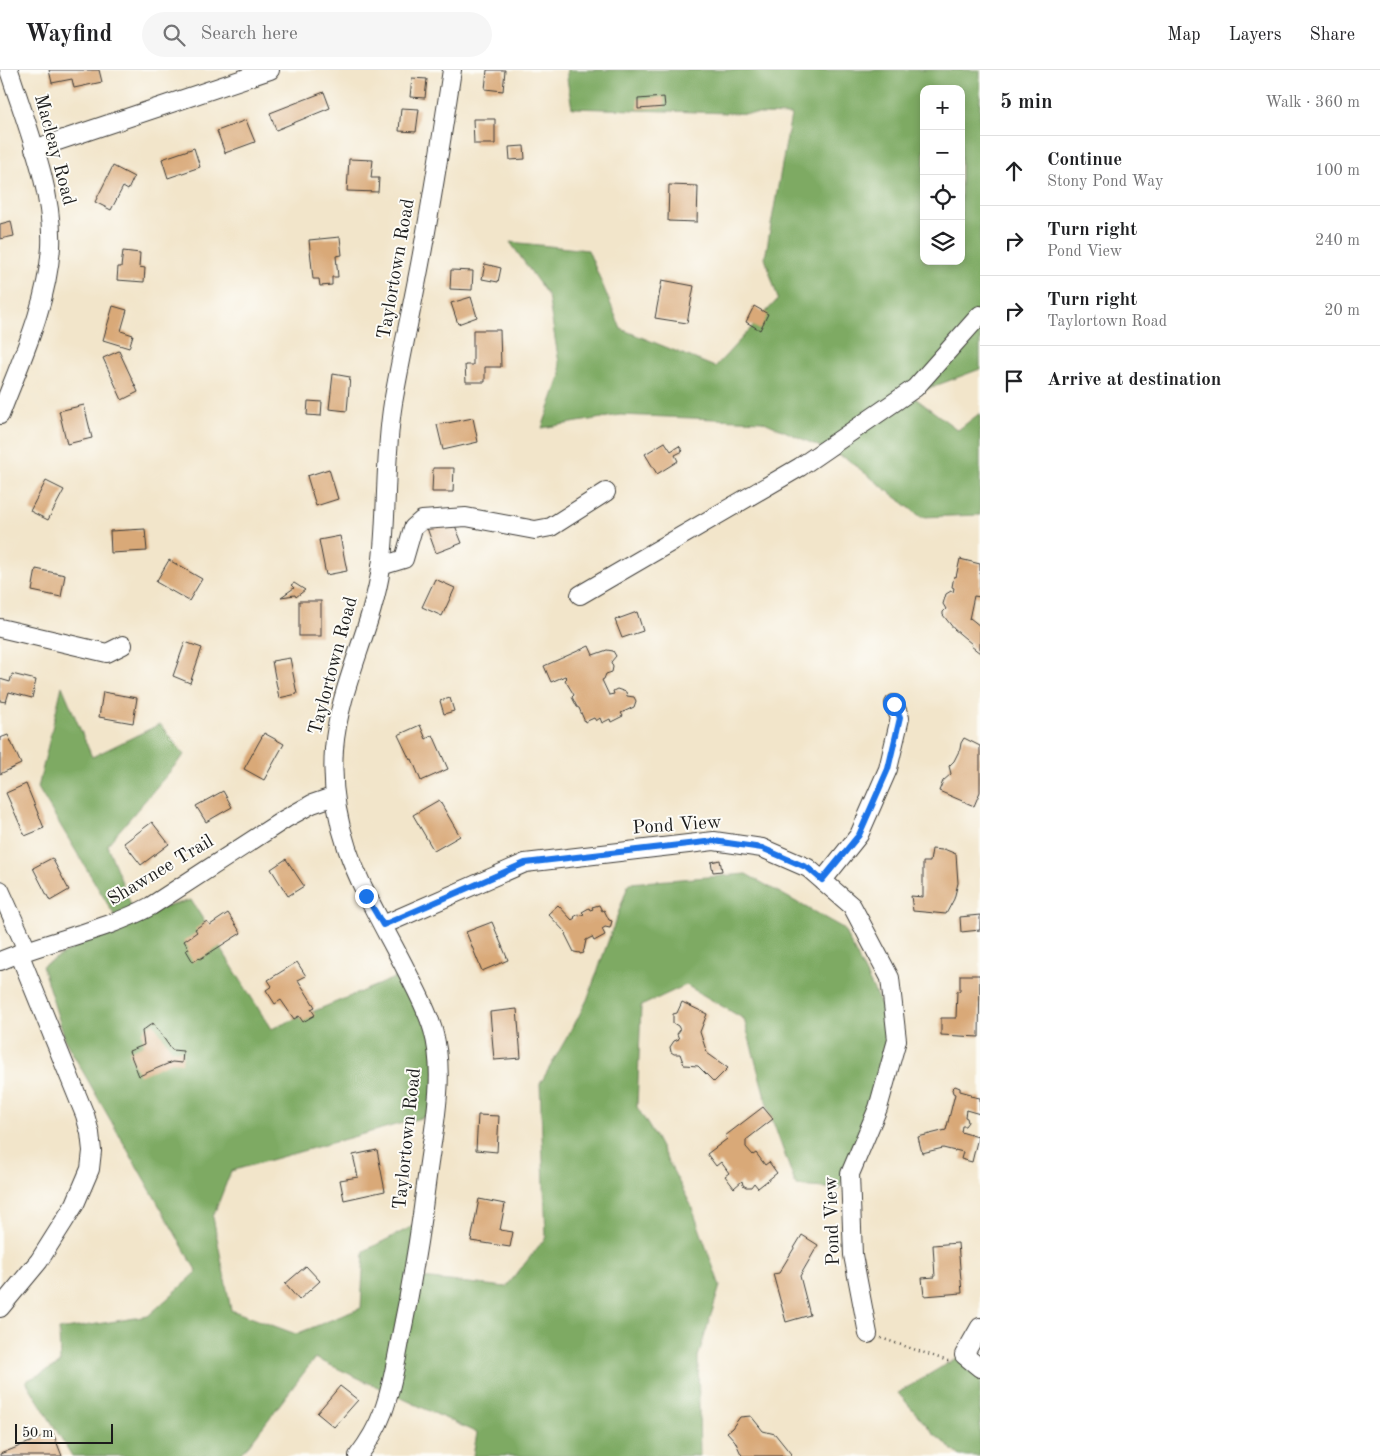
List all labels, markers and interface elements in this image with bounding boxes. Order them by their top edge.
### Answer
search box [142,12,492,57]
icon: search [160,21,188,49]
text: Wayfind [25,23,112,47]
text: Search here [200,25,298,44]
text: Map [1167,26,1201,44]
text: Layers [1229,26,1281,44]
text: Share [1309,26,1355,44]
map controls [920,85,965,265]
button: + [920,85,965,130]
street label: Macleay Road [30,92,78,208]
text: 5 min [1000,92,1053,113]
text: Walk · 360 m [1265,95,1360,111]
button: − [920,130,965,175]
text: Continue [1047,151,1122,170]
icon: ahead [1000,157,1028,185]
text: 100 m [1315,163,1360,179]
text: Stony Pond Way [1047,174,1163,190]
button: locate [920,175,965,220]
street label: Taylortown Road [375,197,419,341]
button: layers [920,220,965,265]
text: Turn right [1047,221,1137,240]
icon: right [1000,227,1028,255]
text: 240 m [1315,233,1360,249]
text: Pond View [1047,244,1122,260]
text: Turn right [1047,291,1137,310]
icon: right [1000,297,1028,325]
text: 20 m [1324,303,1360,319]
text: Taylortown Road [1047,314,1167,330]
icon: arrive [1000,367,1028,395]
text: Arrive at destination [1047,371,1221,390]
street label: Taylortown Road [306,595,362,737]
route start [883,693,906,716]
street label: Pond View [632,813,722,839]
street label: Shawnee Trail [105,832,217,910]
route end [355,885,378,908]
street label: Taylortown Road [391,1067,425,1211]
street label: Pond View [822,1176,844,1266]
scale bar [15,1421,112,1444]
text: 50 m [22,1426,53,1440]

